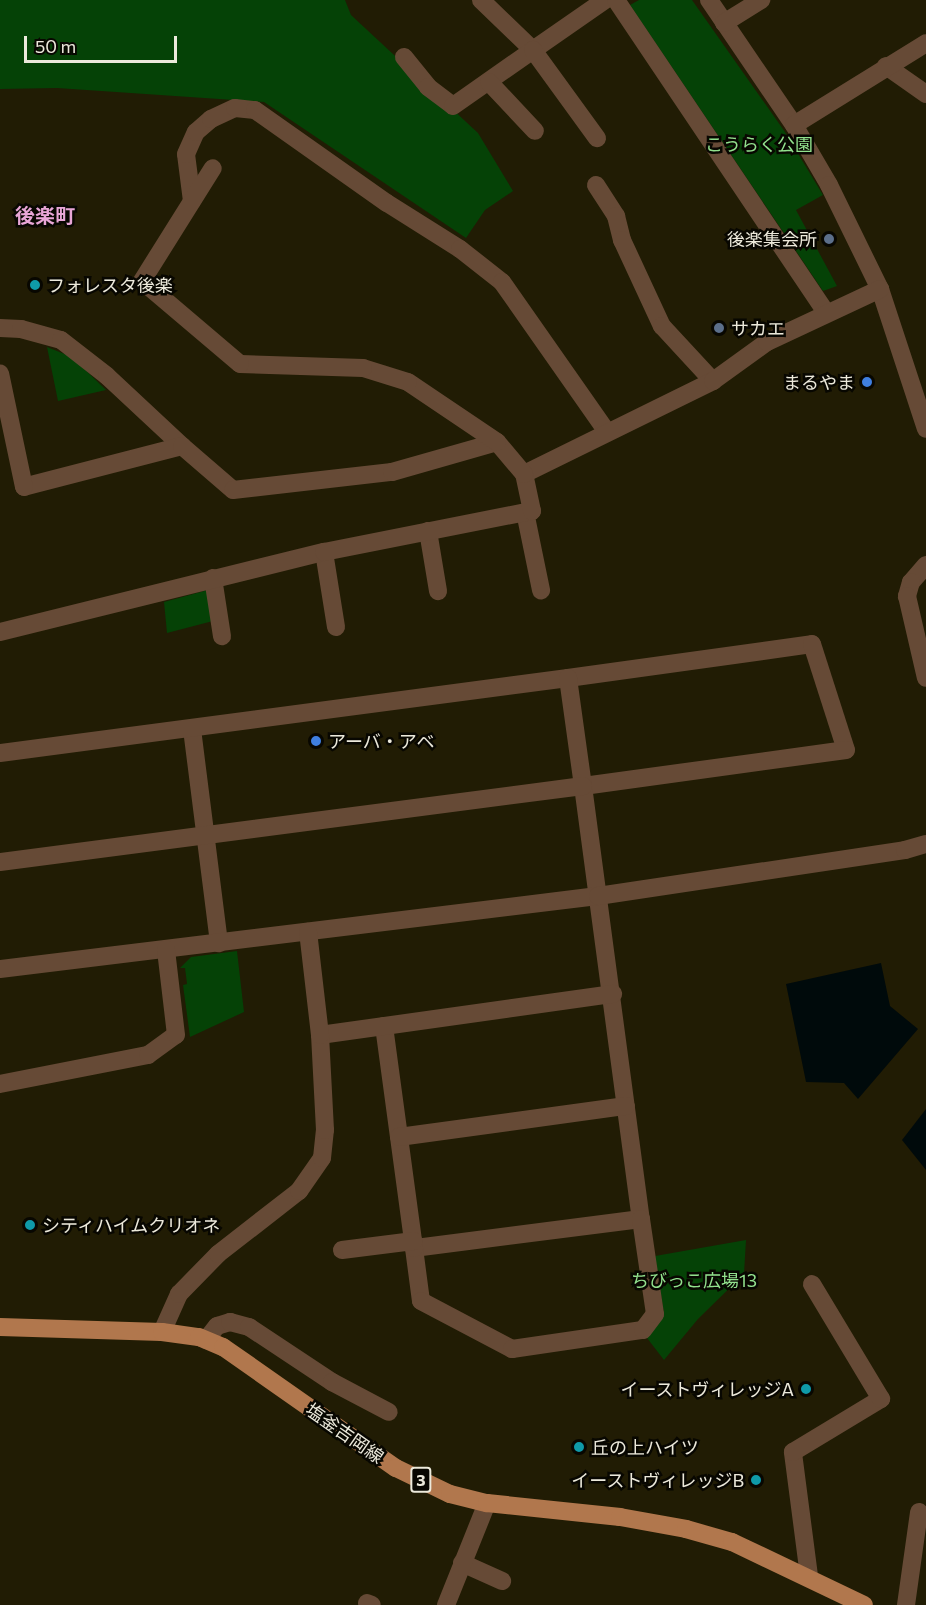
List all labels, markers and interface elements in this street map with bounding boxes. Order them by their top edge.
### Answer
scale bar [27,24,180,62]
text: 50 m [35,35,76,57]
park label: こうらく公園 [705,133,813,155]
district label: 後楽町 [15,203,75,227]
place label: 後楽集会所 [727,228,817,250]
marker: 後楽集会所 [822,232,836,246]
place label: フォレスタ後楽 [47,274,173,296]
marker: フォレスタ後楽 [28,278,42,292]
place label: サカエ [731,317,785,339]
marker: サカエ [712,321,726,335]
place label: まるやま [783,371,855,393]
marker: まるやま [860,375,874,389]
place label: アーバ・アベ [328,730,435,752]
marker: アーバ・アベ [309,734,323,748]
place label: シティハイムクリオネ [42,1214,222,1236]
marker: シティハイムクリオネ [23,1218,37,1232]
park label: ちびっこ広場13 [631,1269,757,1291]
place label: イーストヴィレッジA [620,1378,794,1400]
marker: イーストヴィレッジA [799,1382,813,1396]
street label: 塩釜吉岡線 [302,1398,388,1468]
place label: 丘の上ハイツ [591,1436,699,1458]
marker: 丘の上ハイツ [572,1440,586,1454]
road number: 3 [409,1467,433,1493]
place label: イーストヴィレッジB [570,1469,744,1491]
marker: イーストヴィレッジB [749,1473,763,1487]

